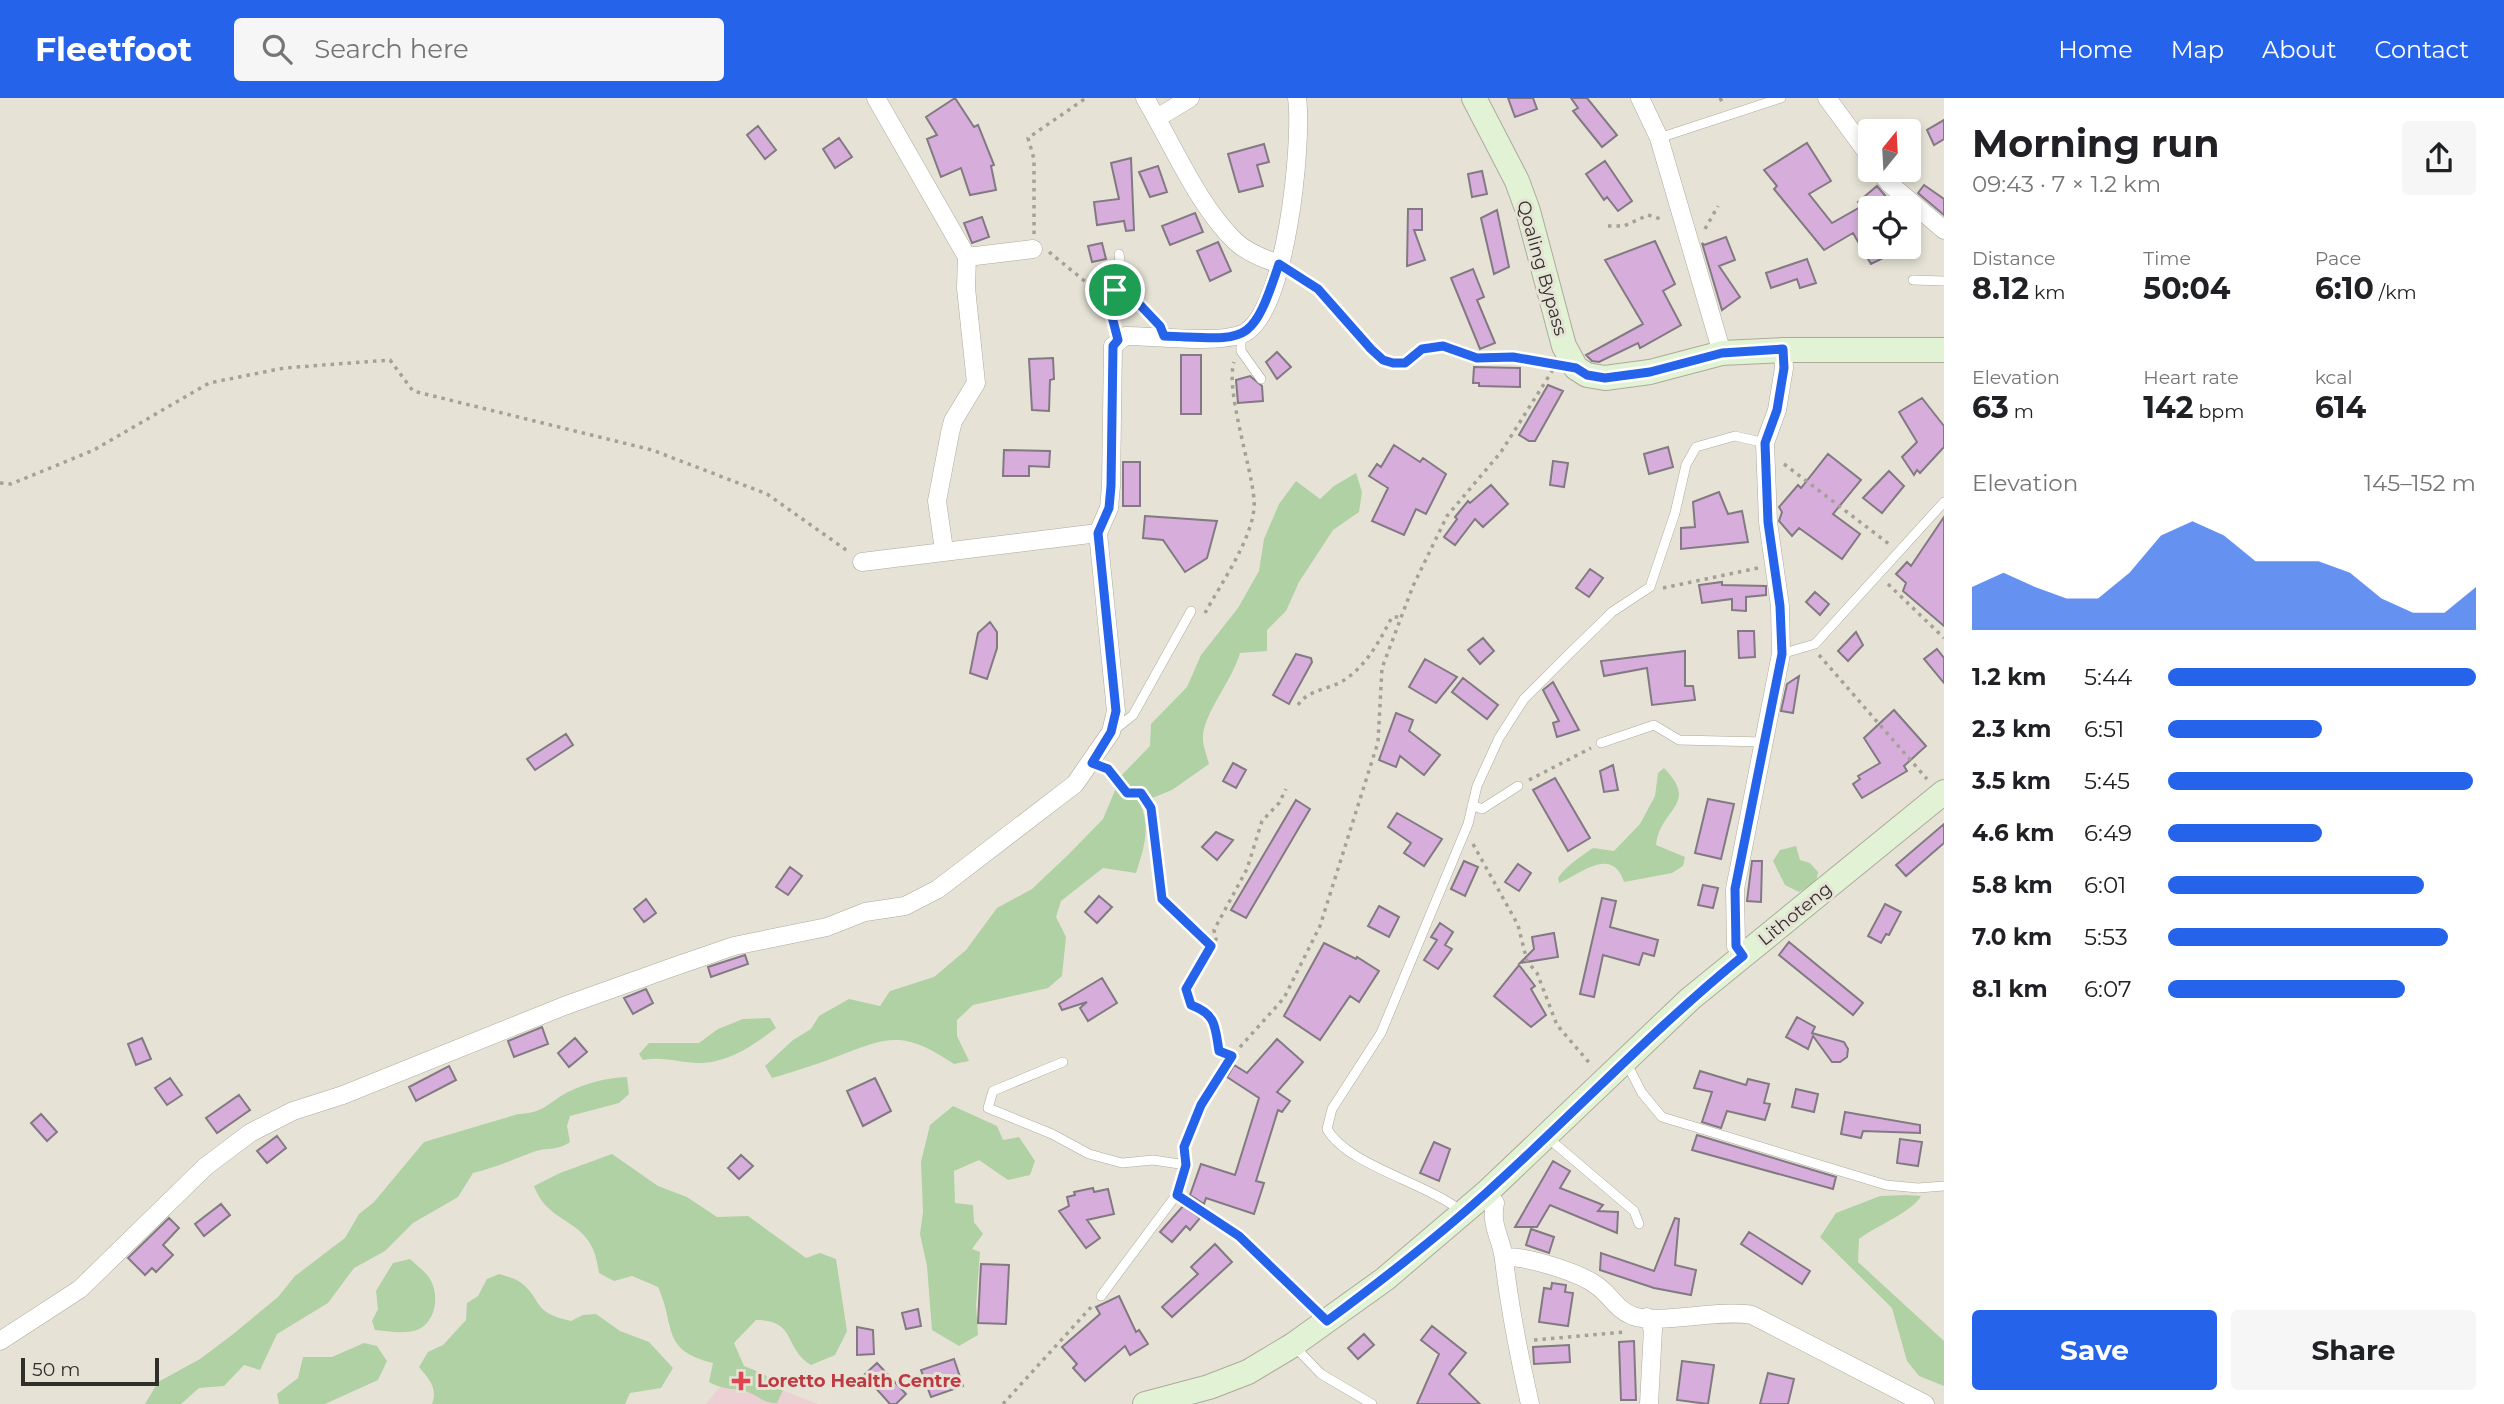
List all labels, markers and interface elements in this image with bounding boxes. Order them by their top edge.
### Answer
search box [234,18,724,81]
text: Fleetfoot [35,29,192,69]
icon: search [258,30,296,68]
text: Search here [314,33,469,65]
text: Home [2058,35,2133,64]
text: Map [2171,35,2224,64]
text: About [2262,35,2336,64]
text: Contact [2374,35,2469,64]
north arrow [1858,119,1922,182]
map controls [1858,119,1921,259]
text: Morning run [1972,120,2220,167]
button: share [2402,121,2476,195]
text: 09:43 · 7 × 1.2 km [1972,170,2161,198]
button: locate [1858,196,1921,259]
street label: Qoaling Bypass [1512,198,1572,338]
text: Distance [1972,247,2055,270]
text: Time [2143,247,2191,270]
text: Pace [2315,247,2361,270]
pin [1085,260,1145,320]
text: 8.12 [1972,270,2029,307]
text: 50:04 [2143,270,2230,307]
text: 6:10 [2315,270,2374,307]
icon: arrive [1096,271,1134,309]
text: km [2029,281,2065,304]
text: /km [2374,281,2417,304]
text: Elevation [1972,366,2060,389]
text: Heart rate [2143,366,2239,389]
text: kcal [2315,366,2353,389]
text: 63 [1972,389,2009,426]
text: 142 [2143,389,2193,426]
text: 614 [2315,389,2366,426]
text: m [2009,400,2034,423]
text: bpm [2193,400,2244,423]
text: Elevation [1972,469,2078,497]
text: 145–152 m [2364,469,2476,497]
text: 1.2 km [1972,663,2046,691]
text: 5:44 [2084,663,2132,691]
text: 2.3 km [1972,715,2051,743]
text: 6:51 [2084,715,2124,743]
text: 3.5 km [1972,767,2051,795]
text: 5:45 [2084,767,2130,795]
text: 4.6 km [1972,819,2054,847]
text: 6:49 [2084,819,2132,847]
text: 5.8 km [1972,871,2053,899]
text: 6:01 [2084,871,2126,899]
street label: Lithoteng [1754,878,1836,950]
text: 7.0 km [1972,923,2052,951]
text: 5:53 [2084,923,2128,951]
text: 8.1 km [1972,975,2048,1003]
text: 6:07 [2084,975,2131,1003]
button: Save [1972,1310,2217,1390]
button: Share [2231,1310,2476,1390]
scale bar [21,1355,159,1387]
text: 50 m [32,1358,80,1381]
place label: Loretto Health Centre [757,1370,961,1392]
marker: Loretto Health Centre [731,1371,751,1391]

